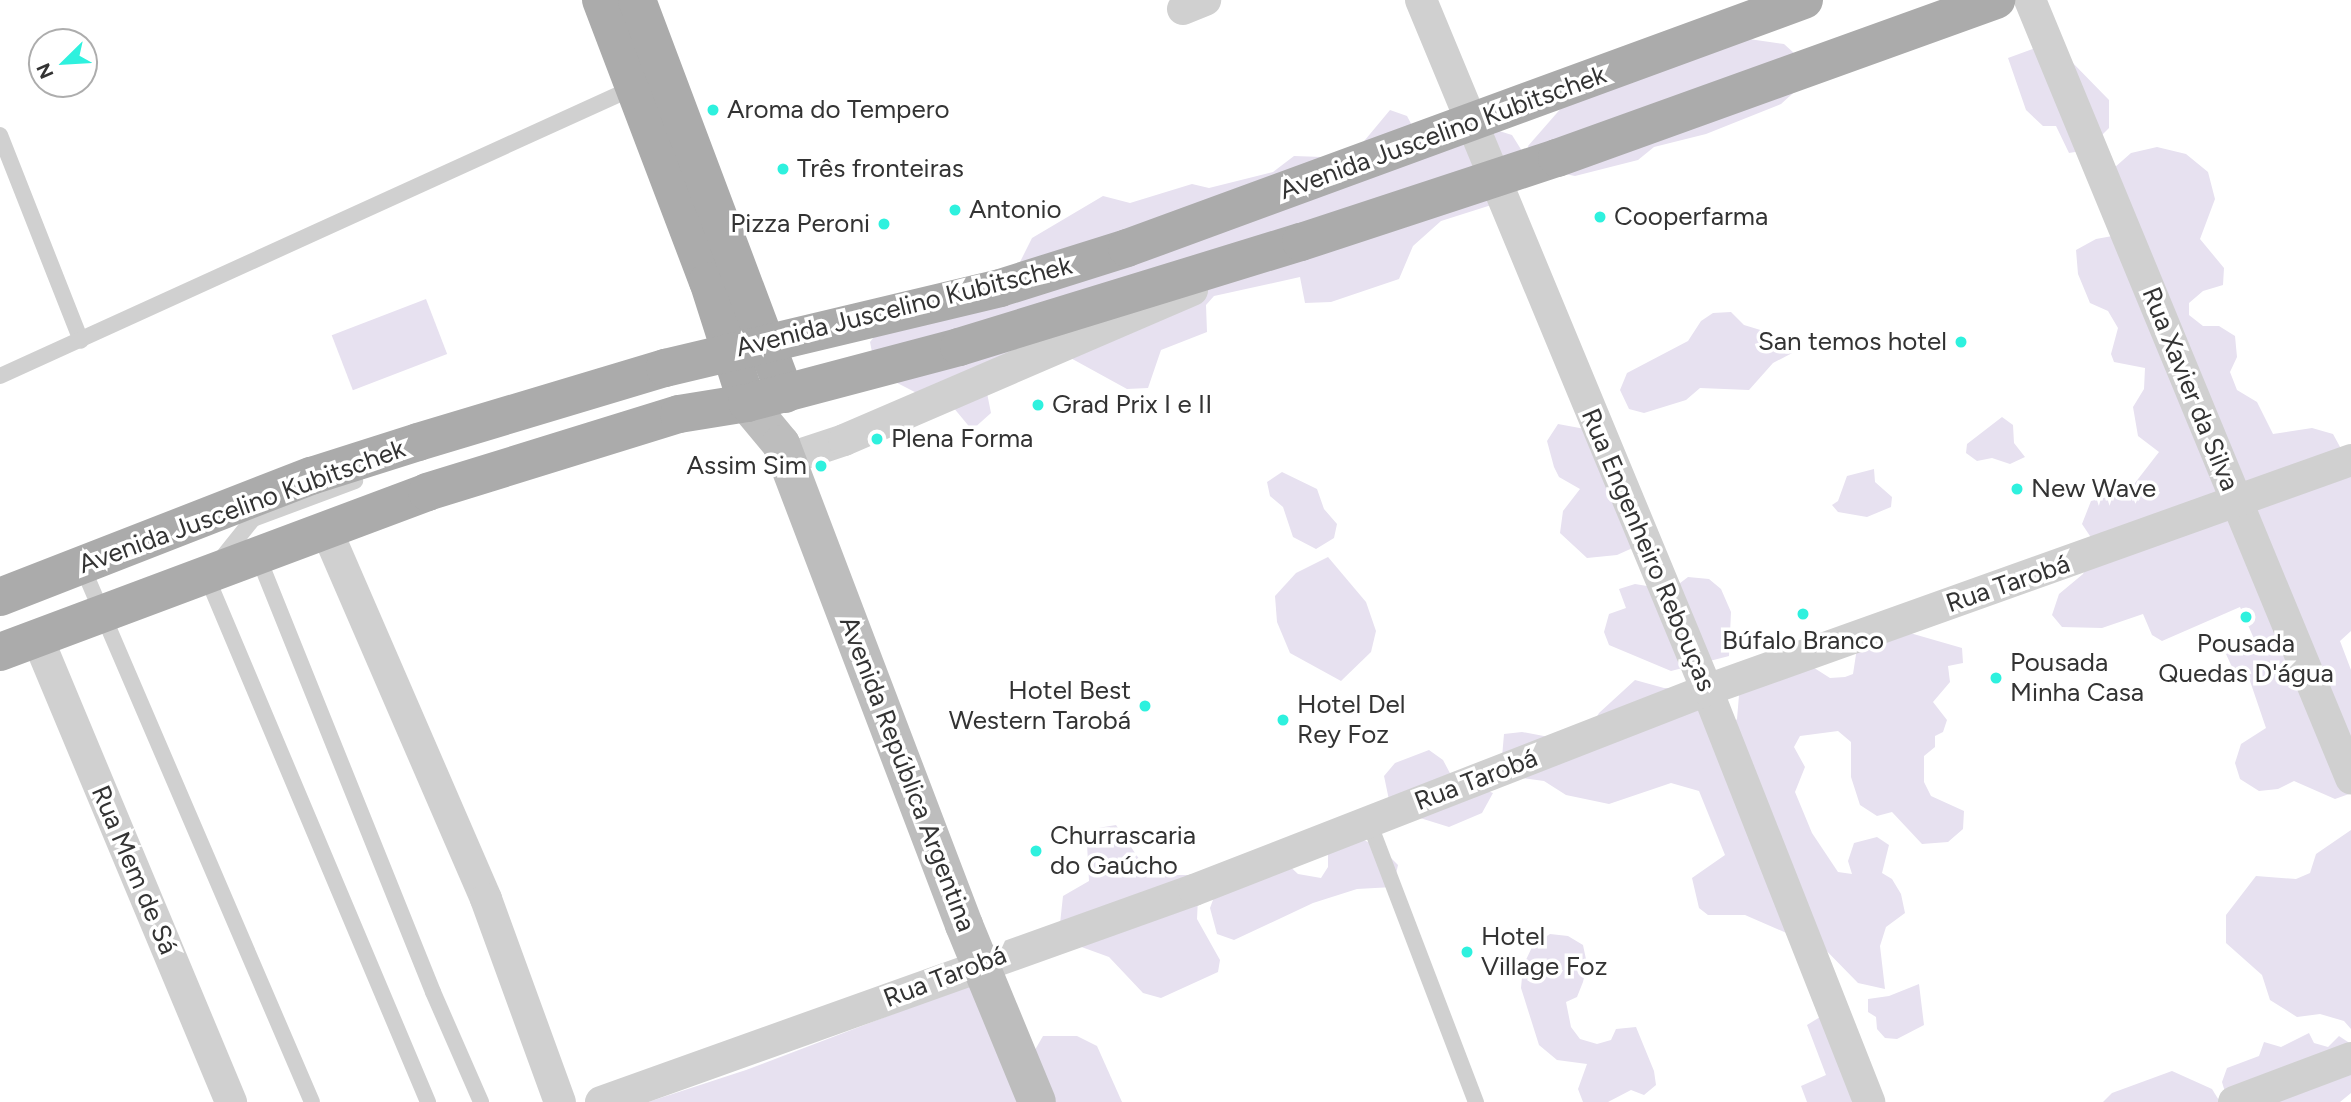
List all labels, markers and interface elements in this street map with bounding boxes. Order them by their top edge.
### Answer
north arrow [28,28,98,98]
street label: Avenida Juscelino Kubitschek [1276,59,1610,207]
text: N [32,60,59,82]
place label: Aroma do Tempero [727,94,950,126]
marker: Aroma do Tempero [705,102,721,118]
place label: Três fronteiras [797,153,964,185]
marker: Três fronteiras [775,161,791,177]
place label: Antonio [969,194,1062,226]
place label: Cooperfarma [1614,201,1768,233]
marker: Antonio [947,202,963,218]
place label: Pizza Peroni [730,208,870,240]
marker: Cooperfarma [1592,209,1608,225]
marker: Pizza Peroni [876,216,892,232]
street label: Avenida Juscelino Kubitschek [733,250,1075,364]
street label: Rua Xavier da Silva [2135,283,2245,495]
place label: San temos hotel [1758,326,1947,358]
marker: San temos hotel [1953,334,1969,350]
place label: Grad Prix I e II [1052,389,1212,421]
marker: Grad Prix I e II [1030,397,1046,413]
street label: Rua Engenheiro Rebouças [1574,404,1722,696]
place label: Plena Forma [891,423,1033,455]
marker: Plena Forma [869,431,885,447]
street label: Avenida Juscelino Kubitschek [75,433,409,581]
place label: Assim Sim [686,450,807,482]
marker: Assim Sim [813,458,829,474]
place label: New Wave [2031,473,2156,505]
marker: New Wave [2009,481,2025,497]
street label: Rua Tarobá [1942,548,2074,620]
marker: Búfalo Branco [1795,606,1811,622]
marker: Pousada Quedas D'água [2238,609,2254,625]
street label: Avenida República Argentina [832,612,982,936]
place label: Búfalo Branco [1722,625,1884,657]
place label: Pousada Quedas D'água [2158,628,2334,690]
place label: Pousada Minha Casa [2010,647,2144,708]
marker: Pousada Minha Casa [1988,670,2004,686]
place label: Hotel Best Western Tarobá [949,675,1131,736]
place label: Hotel Del Rey Foz [1297,689,1406,750]
marker: Hotel Best Western Tarobá [1137,698,1153,714]
marker: Hotel Del Rey Foz [1275,712,1291,728]
street label: Rua Tarobá [1410,742,1542,818]
street label: Rua Mem de Sá [84,781,184,959]
place label: Churrascaria do Gaúcho [1050,820,1196,882]
marker: Churrascaria do Gaúcho [1028,843,1044,859]
place label: Hotel Village Foz [1481,921,1607,982]
street label: Rua Tarobá [879,939,1011,1015]
marker: Hotel Village Foz [1459,944,1475,960]

